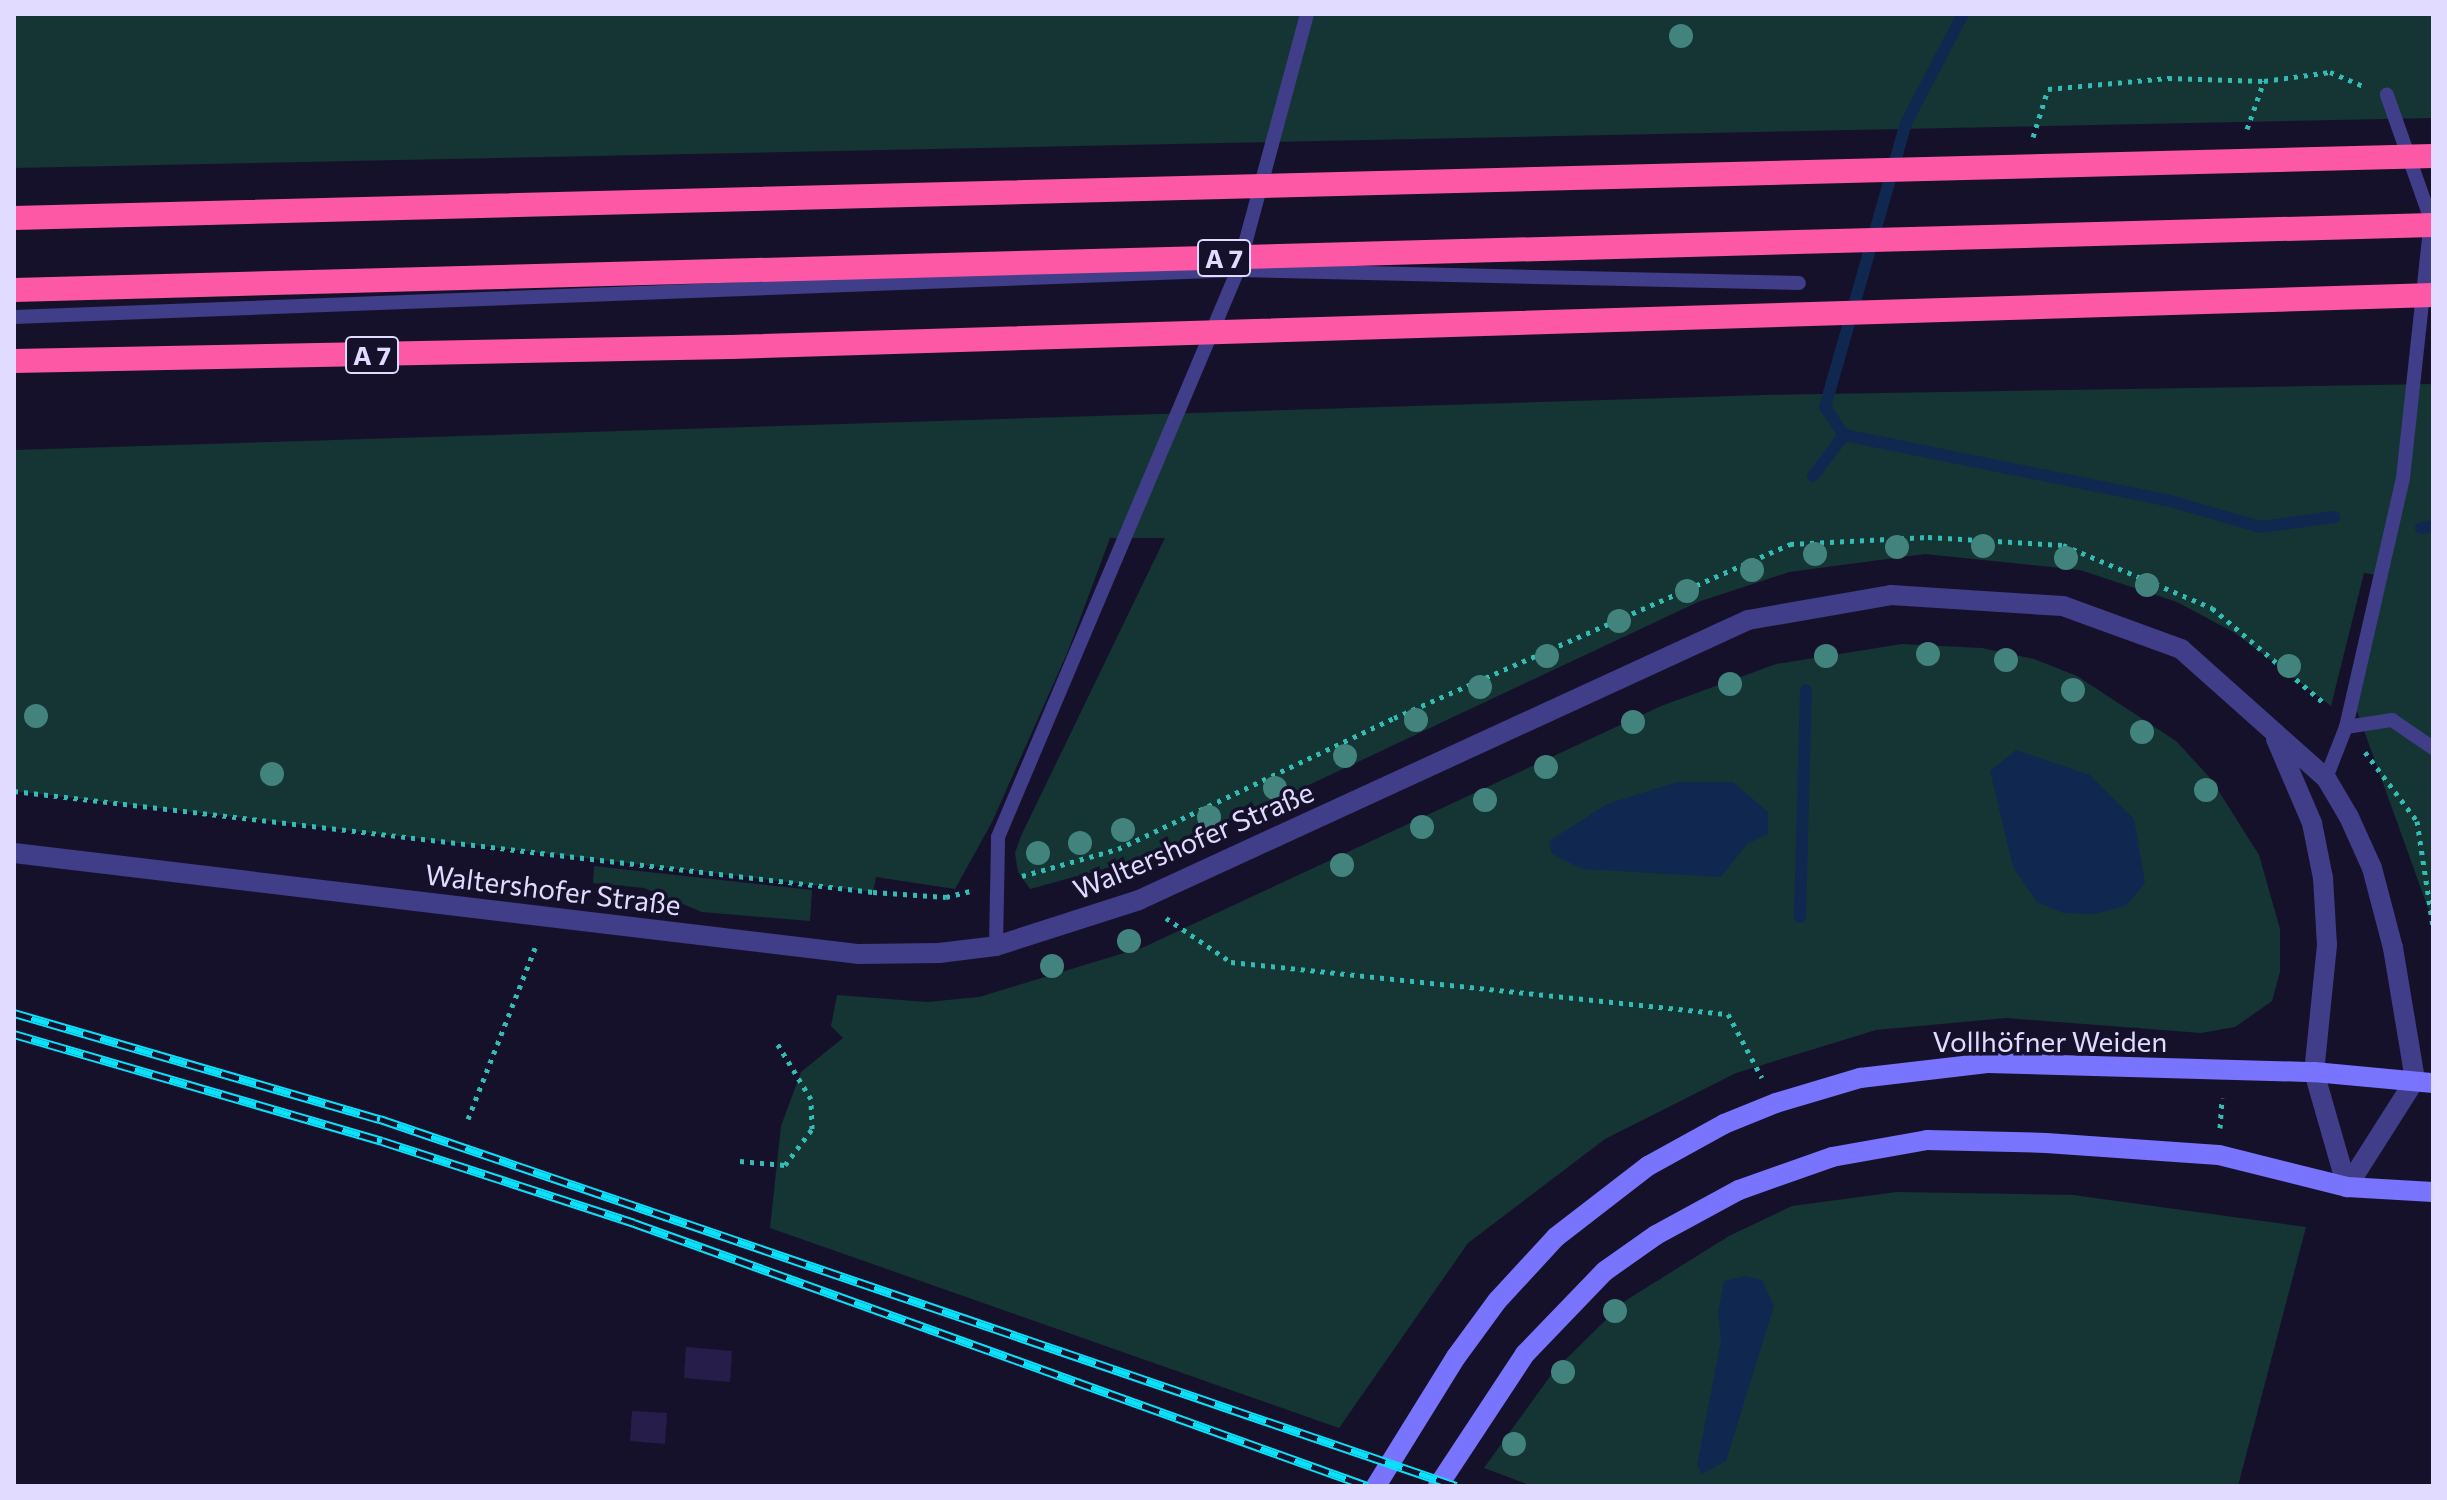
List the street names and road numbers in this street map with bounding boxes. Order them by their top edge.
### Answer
road number: A 7 [1196,236,1252,280]
road number: A 7 [344,333,400,377]
street label: Waltershofer Straße [1068,774,1318,906]
street label: Waltershofer Straße [423,857,683,921]
street label: Vollhöfner Weiden [1933,1024,2167,1058]

